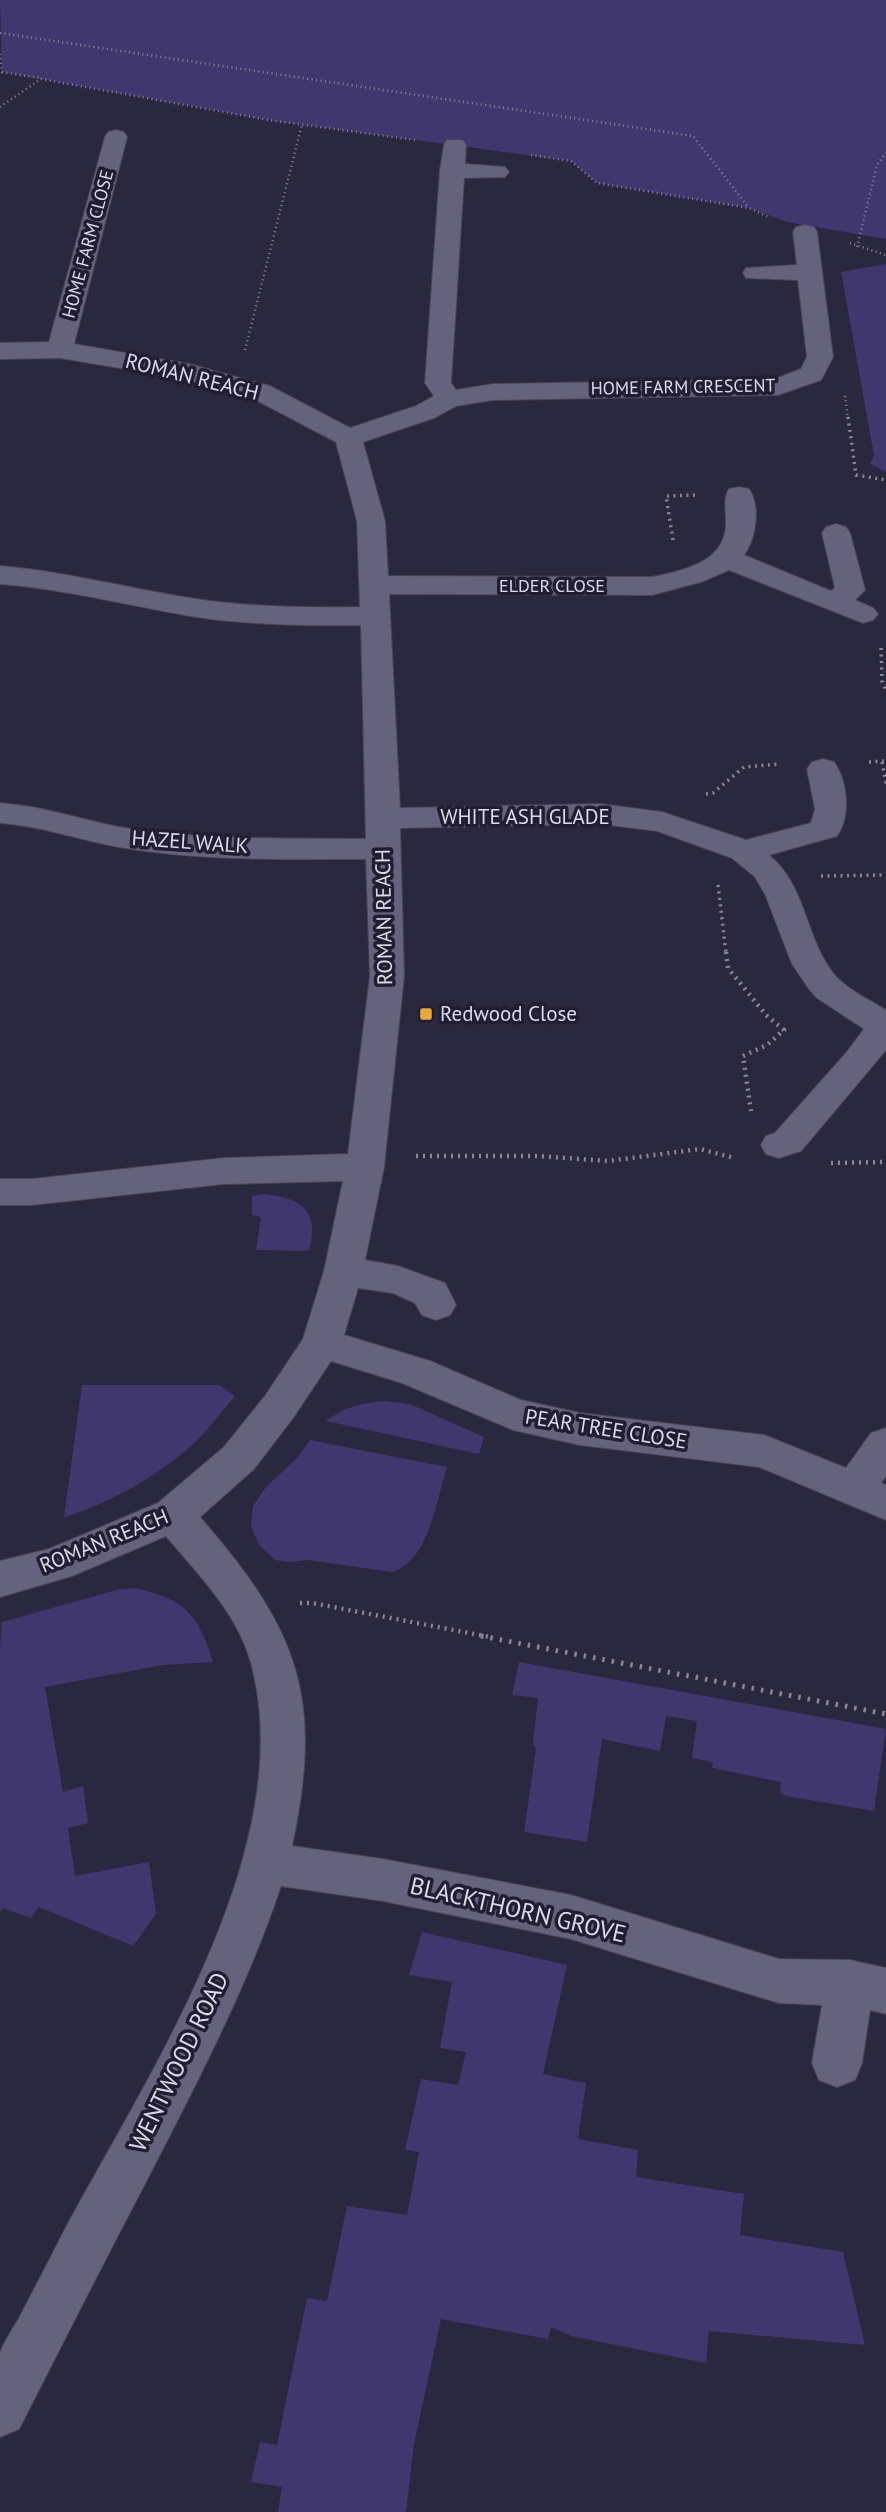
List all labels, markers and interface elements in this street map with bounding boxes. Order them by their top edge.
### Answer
street label: HOME FARM CLOSE [57,167,118,321]
street label: ROMAN REACH [123,347,261,406]
street label: HOME FARM CRESCENT [590,373,776,400]
street label: ELDER CLOSE [499,574,605,597]
street label: WHITE ASH GLADE [440,803,610,830]
street label: HAZEL WALK [131,824,249,859]
street label: ROMAN REACH [369,849,398,985]
place label: Redwood Close [440,1000,577,1027]
marker: Redwood Close [418,1006,434,1022]
street label: PEAR TREE CLOSE [523,1402,689,1455]
street label: ROMAN REACH [36,1503,172,1579]
street label: BLACKTHORN GROVE [407,1870,629,1949]
street label: WENTWOOD ROAD [122,1967,235,2156]

